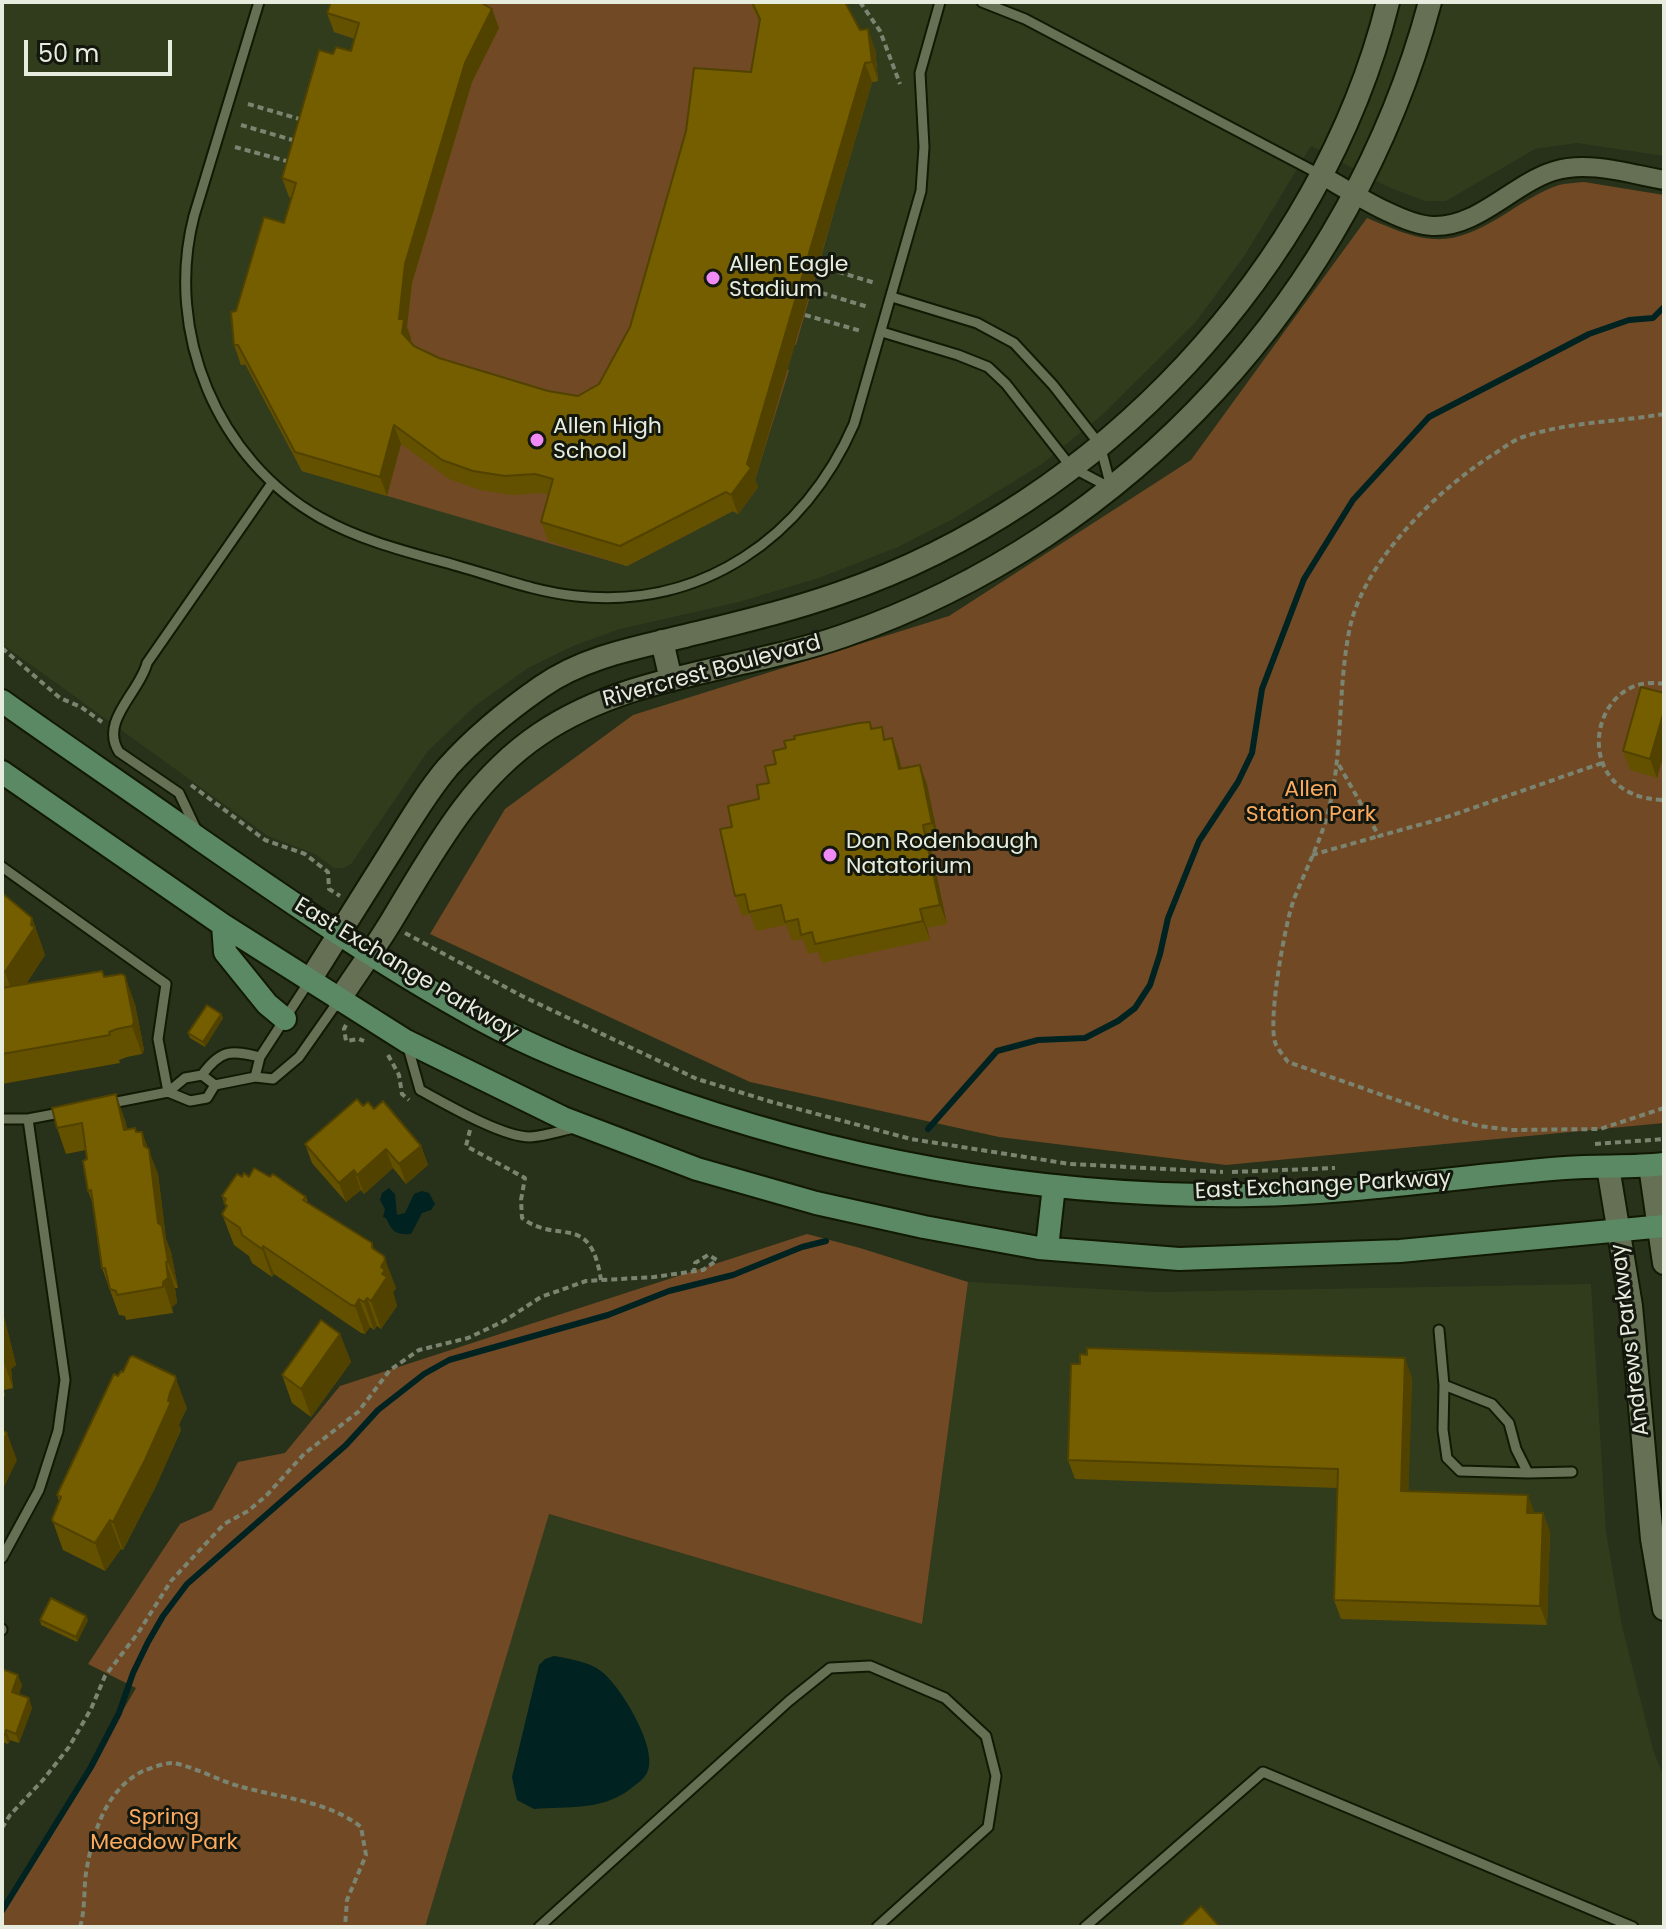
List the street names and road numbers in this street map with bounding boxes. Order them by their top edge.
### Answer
street label: Rivercrest Boulevard [600,630,824,714]
street label: East Exchange Parkway [289,893,523,1047]
street label: East Exchange Parkway [1194,1166,1452,1206]
street label: Andrews Parkway [1606,1242,1656,1438]

